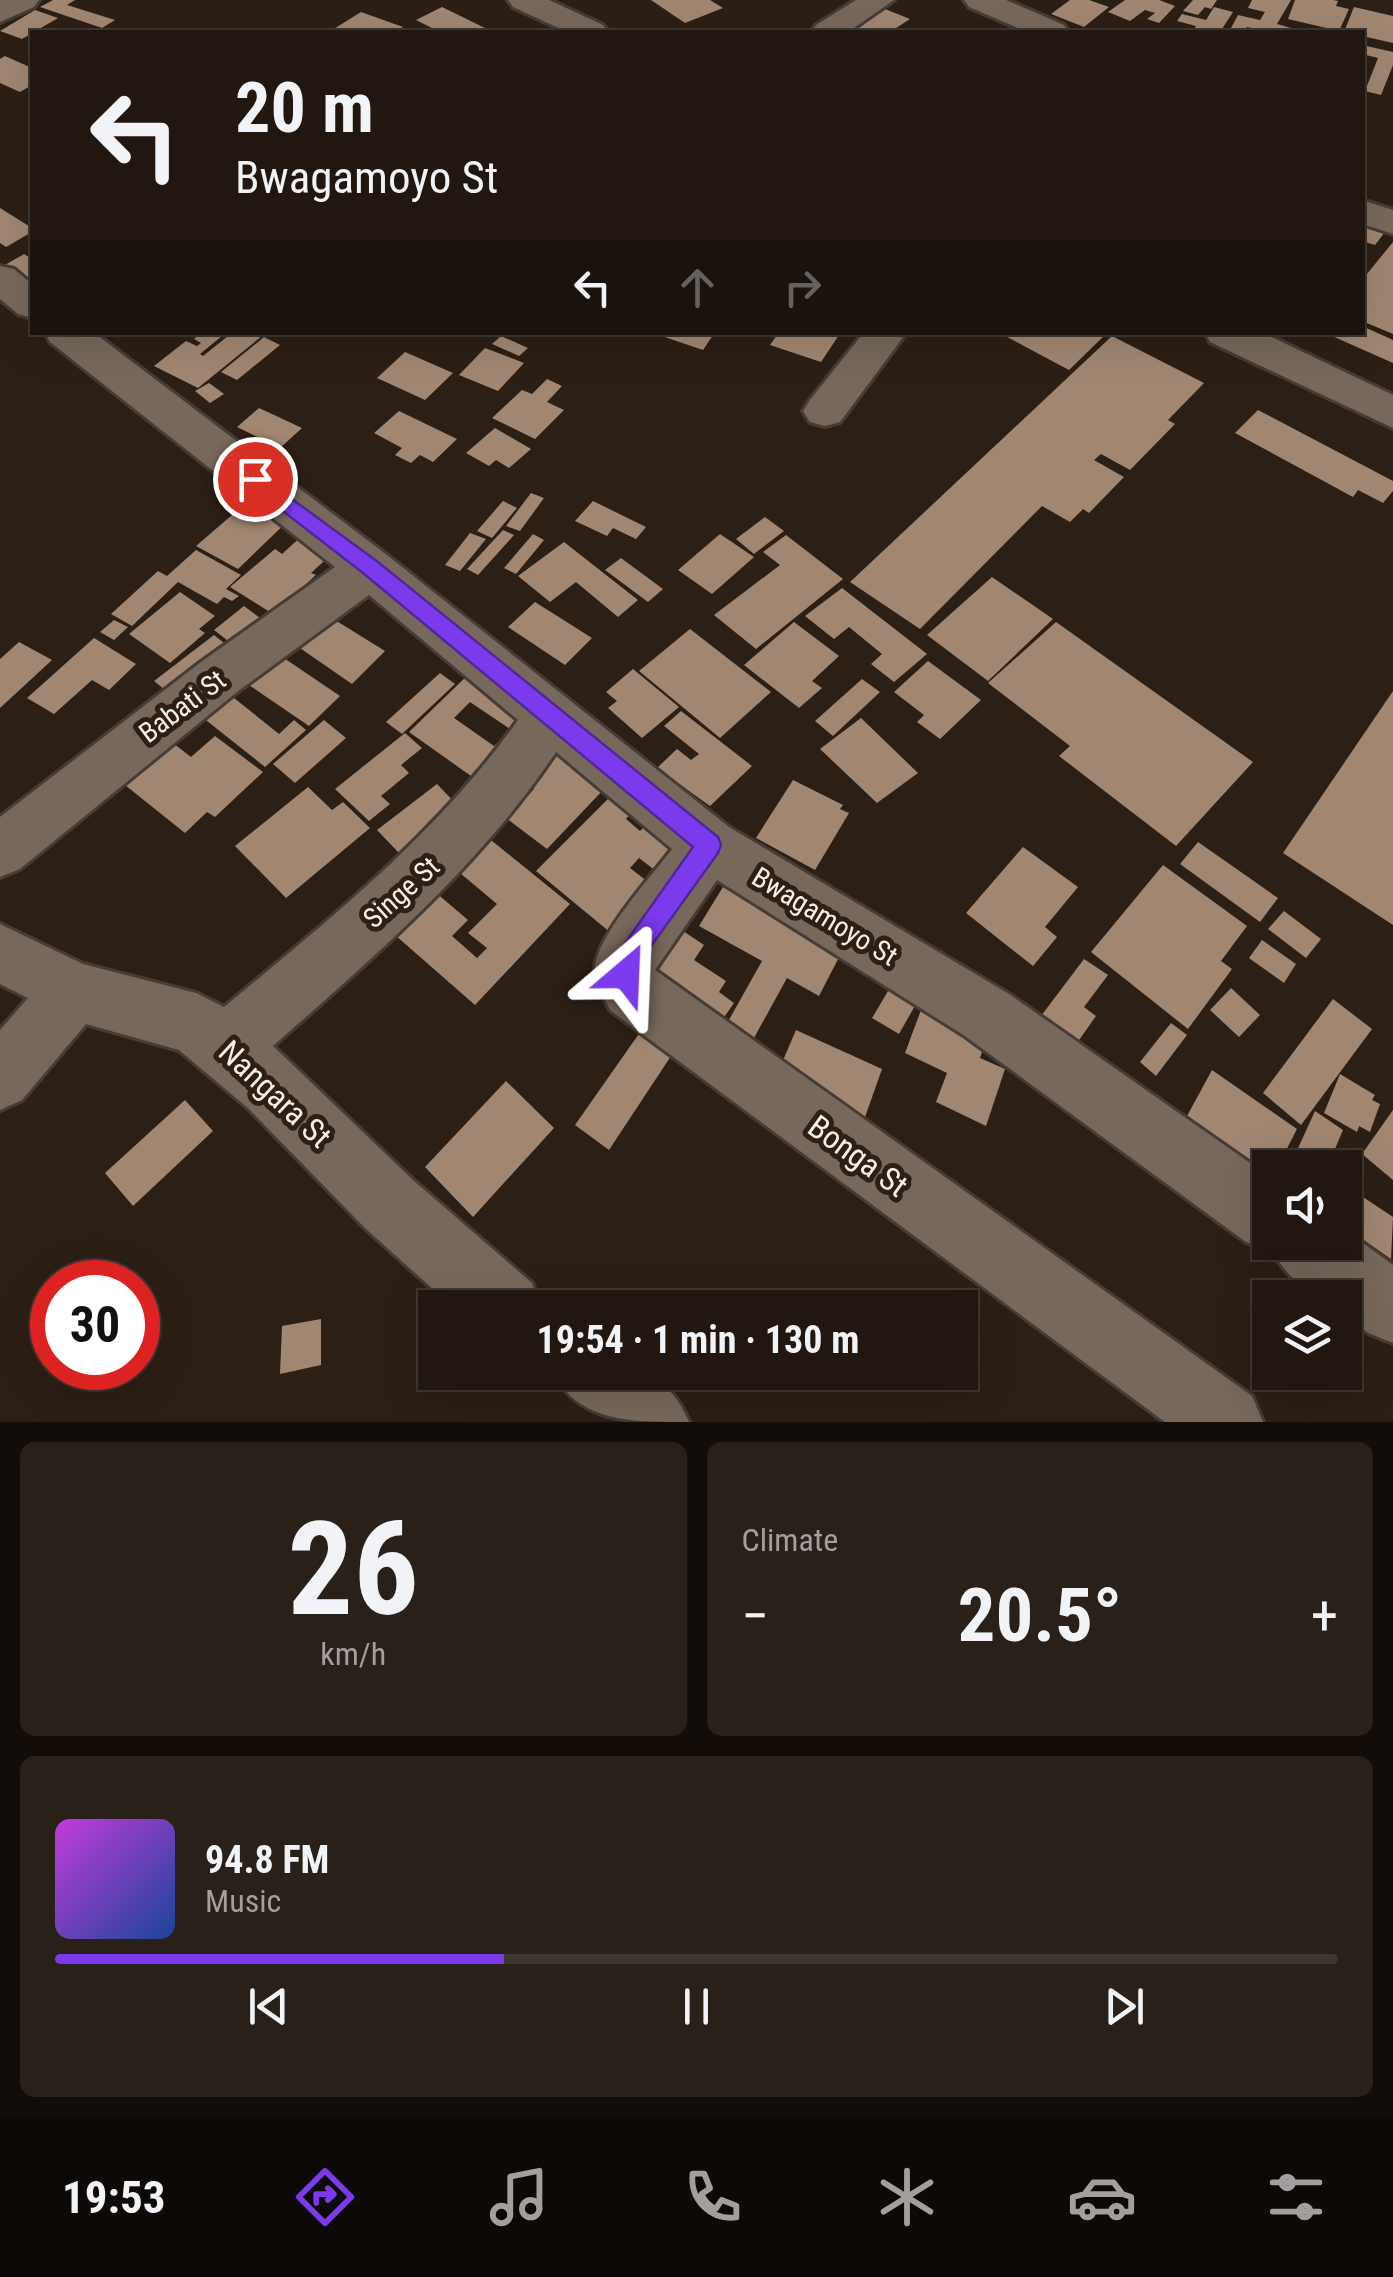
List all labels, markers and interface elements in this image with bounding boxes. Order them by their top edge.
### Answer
text: 20 m [235,67,374,149]
icon: left [70,70,200,200]
text: Bwagamoyo St [235,151,498,204]
icon: left [565,260,620,315]
icon: ahead [670,260,725,315]
icon: right [775,260,830,315]
pin [213,437,298,522]
icon: arrive [228,452,283,507]
street label: Babati St [132,663,232,750]
street label: Singe St [357,850,446,935]
street label: Bwagamoyo St [746,860,903,973]
position arrow [574,922,678,1026]
street label: Nangara St [211,1032,339,1156]
street label: Bonga St [801,1107,915,1205]
map controls [1252,1150,1362,1390]
button: sound [1252,1150,1362,1260]
speed limit sign: 30 [30,1260,160,1390]
button: layers [1252,1280,1362,1390]
text: 19:54 · 1 min · 130 m [537,1318,859,1362]
text: 26 [288,1493,419,1646]
text: Climate [742,1521,838,1559]
text: 20.5° [958,1571,1122,1659]
text: − [742,1584,769,1648]
text: + [1311,1584,1338,1648]
text: km/h [320,1635,386,1673]
text: 94.8 FM [205,1838,329,1882]
text: Music [205,1882,281,1920]
icon: previous [241,1979,296,2034]
icon: pause [669,1979,724,2034]
icon: next [1097,1979,1152,2034]
icon: directions [290,2162,360,2232]
icon: music [484,2162,554,2232]
icon: phone [678,2162,748,2232]
icon: climate [872,2162,942,2232]
icon: car [1067,2162,1137,2232]
icon: filters [1261,2162,1331,2232]
text: 19:53 [62,2171,165,2224]

